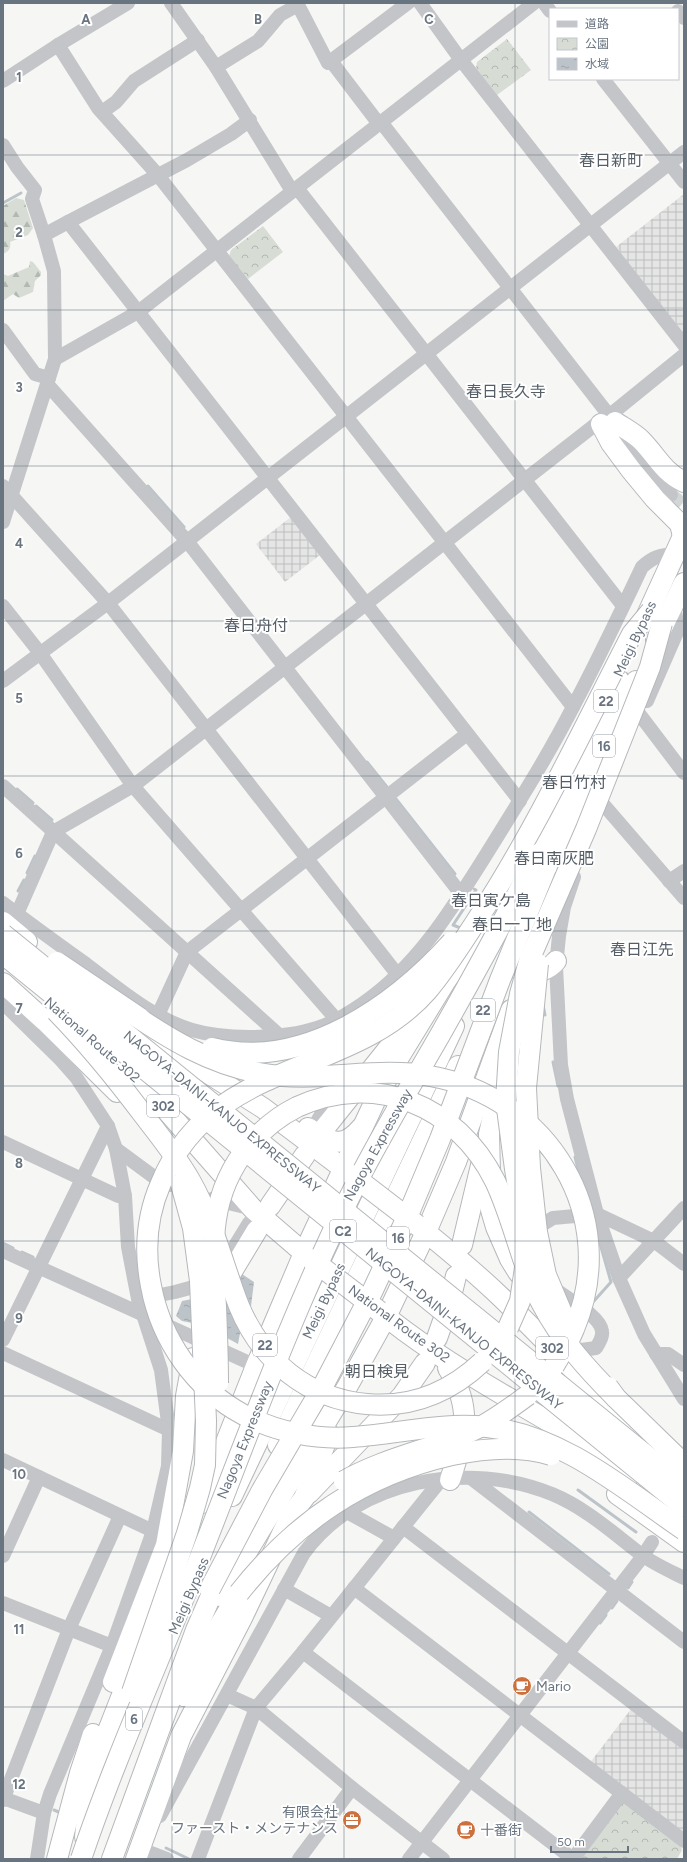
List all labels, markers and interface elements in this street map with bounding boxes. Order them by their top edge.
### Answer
legend [549,8,679,80]
text: A [81,12,91,27]
text: B [254,12,262,27]
text: C [424,12,434,27]
text: 道路 [585,17,609,31]
text: 公園 [585,37,609,51]
text: 水域 [585,57,609,71]
text: 1 [16,70,22,85]
district label: 春日新町 [579,151,643,170]
text: 2 [15,225,23,240]
text: 3 [15,380,23,395]
district label: 春日長久寺 [466,382,546,401]
text: 4 [15,536,23,551]
street label: Meigi Bypass [610,598,660,680]
district label: 春日舟付 [224,616,288,635]
road number: 22 [594,690,618,712]
text: 5 [15,691,23,706]
road number: 16 [593,735,615,757]
district label: 春日竹村 [542,773,606,792]
text: 6 [15,846,23,861]
district label: 春日南灰肥 [514,849,594,868]
district label: 春日寅ケ島 [451,891,531,910]
district label: 春日一丁地 [472,915,552,934]
district label: 春日江先 [610,940,674,959]
street label: National Route 302 [41,994,143,1086]
road number: 22 [471,999,495,1021]
text: 7 [15,1001,23,1016]
street label: NAGOYA-DAINI-KANJO EXPRESSWAY [120,1027,324,1197]
street label: Nagoya Expressway [340,1085,416,1204]
road number: 302 [147,1095,179,1117]
text: 8 [15,1156,23,1171]
road number: C2 [330,1220,356,1242]
road number: 16 [387,1227,409,1249]
street label: NAGOYA-DAINI-KANJO EXPRESSWAY [362,1244,566,1414]
street label: Meigi Bypass [299,1260,349,1342]
street label: National Route 302 [345,1281,453,1367]
text: 9 [15,1311,23,1326]
road number: 22 [253,1334,277,1356]
road number: 302 [536,1337,568,1359]
district label: 朝日検見 [345,1362,409,1381]
street label: Nagoya Expressway [214,1378,277,1501]
text: 10 [12,1467,26,1482]
street label: Meigi Bypass [165,1555,213,1637]
text: 11 [14,1622,24,1637]
cafe icon: Mario [511,1675,533,1697]
place label: Mario [536,1678,571,1695]
road number: 6 [126,1708,142,1730]
text: 12 [12,1777,26,1792]
place label: 有限会社 ファースト・メンテナンス [171,1804,338,1837]
office icon: 有限会社 ファースト・メンテナンス [341,1809,363,1831]
cafe icon: 十番街 [455,1819,477,1841]
place label: 十番街 [480,1822,522,1839]
scale bar [551,1828,628,1854]
text: 50 m [557,1835,585,1849]

